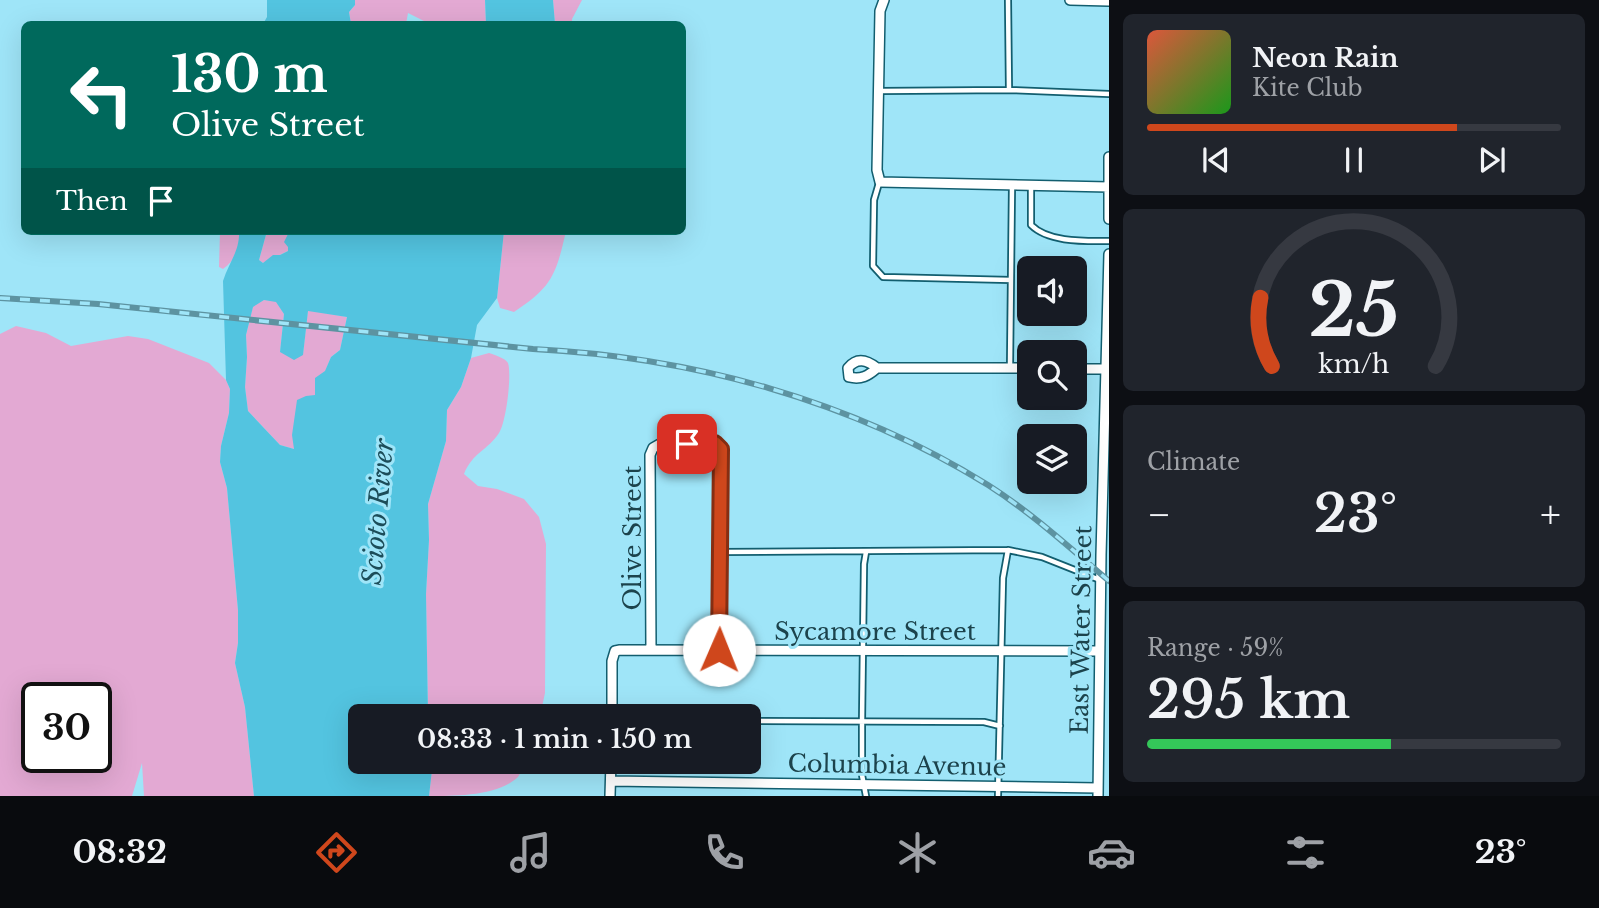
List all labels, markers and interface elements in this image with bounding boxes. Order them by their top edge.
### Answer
text: Neon Rain [1252,42,1398,74]
text: 130 m [171,44,328,105]
icon: left [56,49,147,140]
text: Kite Club [1252,74,1363,102]
text: Olive Street [171,105,365,145]
icon: previous [1197,141,1235,179]
icon: pause [1335,141,1373,179]
icon: next [1473,141,1511,179]
icon: arrive [142,182,180,220]
text: Then [56,185,128,217]
map controls [1017,256,1087,494]
button: sound [1017,256,1087,326]
text: 25 [1309,266,1399,357]
button: search [1017,340,1087,410]
text: km/h [1319,349,1389,380]
pin [657,414,717,474]
button: layers [1017,424,1087,494]
icon: arrive [668,425,706,463]
water label: Scioto River [356,437,400,586]
text: Climate [1147,448,1240,476]
street label: Olive Street [618,465,647,611]
text: 23° [1314,482,1397,546]
text: − [1147,491,1171,538]
text: + [1540,491,1561,538]
street label: East Water Street [1065,525,1097,735]
position arrow [682,613,756,687]
street label: Sycamore Street [774,617,976,646]
text: Range · 59% [1147,634,1284,662]
text: 295 km [1147,668,1350,732]
speed limit sign: 30 [21,682,112,773]
text: 08:33 · 1 min · 150 m [417,723,692,755]
street label: Columbia Avenue [787,749,1007,781]
icon: directions [312,828,361,877]
icon: music [506,828,555,877]
icon: phone [700,828,749,877]
icon: climate [893,828,942,877]
icon: car [1087,828,1136,877]
icon: filters [1281,828,1330,877]
text: 08:32 [72,832,167,872]
text: 23° [1475,832,1527,872]

